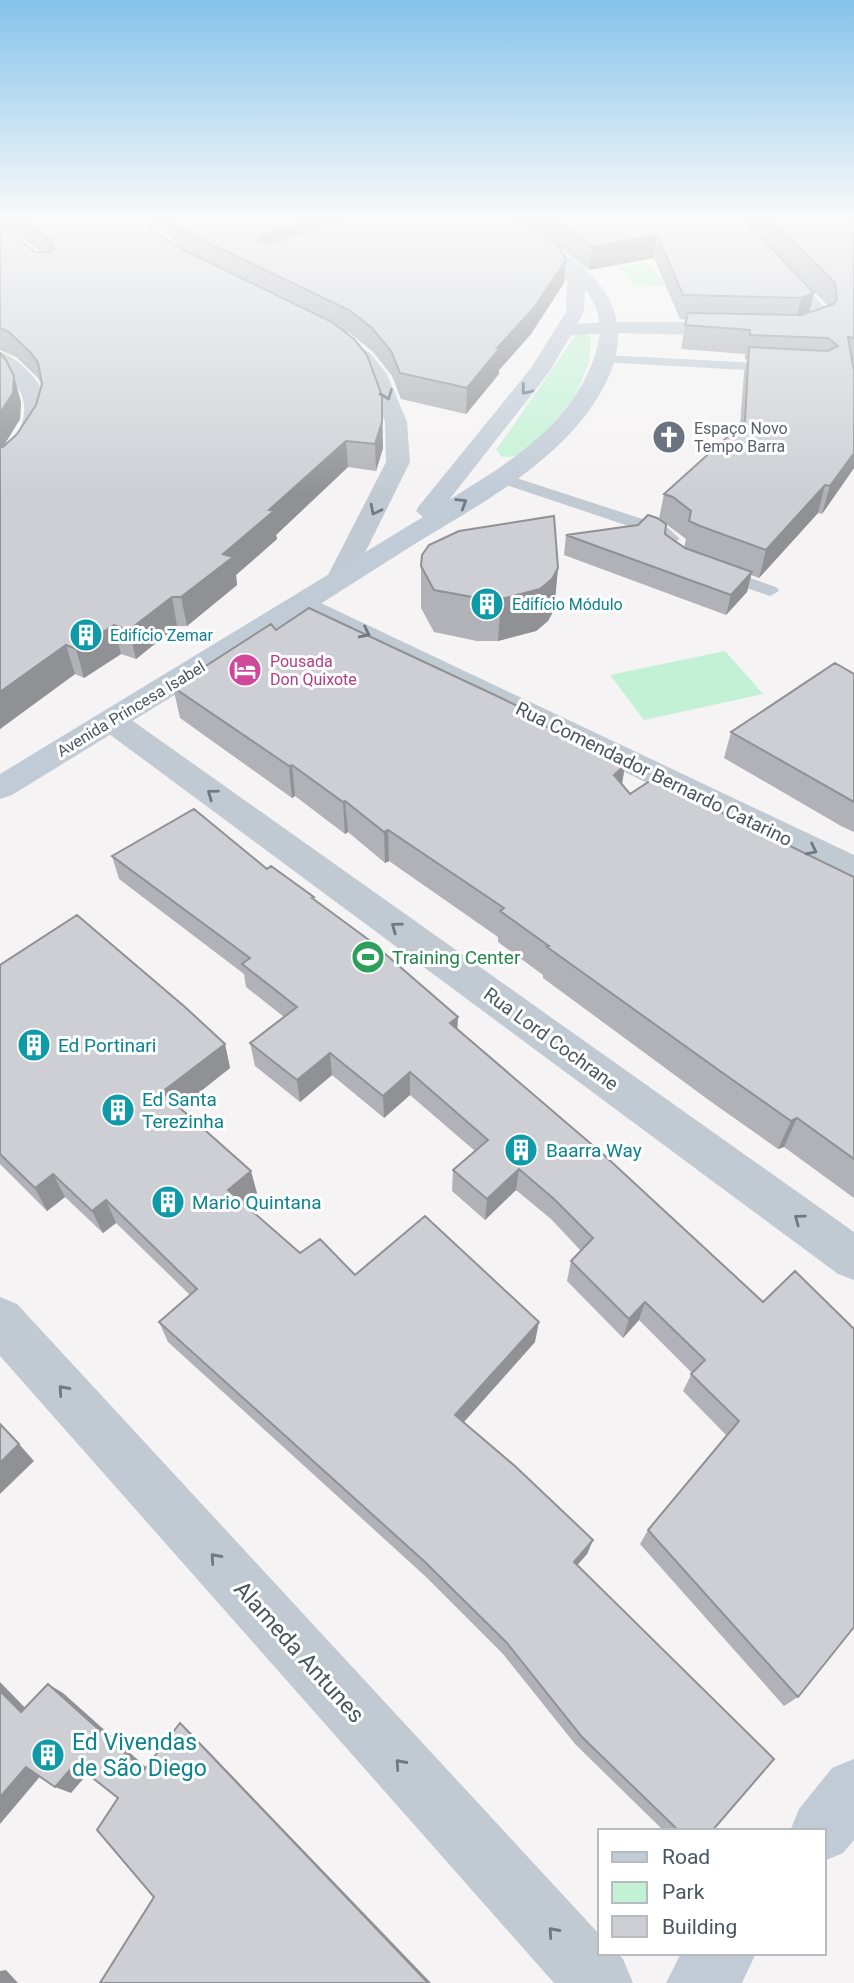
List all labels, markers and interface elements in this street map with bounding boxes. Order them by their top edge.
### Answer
one-way arrow [521,382,534,395]
one-way arrow [379,388,393,401]
church icon: Espaço Novo Tempo Barra [650,418,688,456]
place label: Espaço Novo Tempo Barra [694,419,788,456]
one-way arrow [454,498,467,511]
one-way arrow [370,502,383,515]
building icon: Edifício Módulo [468,585,506,623]
place label: Edifício Módulo [512,595,623,614]
building icon: Edifício Zemar [67,616,105,654]
one-way arrow [358,625,370,639]
place label: Edifício Zemar [110,626,213,645]
hotel icon: Pousada Don Quixote [226,651,264,689]
place label: Pousada Don Quixote [270,652,357,689]
street label: Avenida Princesa Isabel [54,657,208,761]
street label: Rua Comendador Bernardo Catarino [512,697,796,851]
one-way arrow [207,790,220,802]
one-way arrow [805,842,817,856]
one-way arrow [391,923,404,936]
sports icon: Training Center [349,938,387,976]
place label: Training Center [392,946,521,969]
street label: Rua Lord Cochrane [479,983,623,1095]
building icon: Ed Portinari [15,1026,53,1064]
place label: Ed Portinari [58,1034,156,1057]
place label: Ed Santa Terezinha [142,1088,224,1133]
building icon: Ed Santa Terezinha [99,1091,137,1129]
building icon: Baarra Way [502,1131,540,1169]
place label: Baarra Way [546,1139,642,1162]
building icon: Mario Quintana [149,1183,187,1221]
place label: Mario Quintana [192,1191,322,1214]
one-way arrow [794,1215,807,1227]
one-way arrow [58,1385,71,1398]
one-way arrow [211,1553,223,1566]
street label: Alameda Antunes [228,1576,370,1728]
place label: Ed Vivendas de São Diego [72,1729,207,1782]
building icon: Ed Vivendas de São Diego [29,1736,67,1774]
one-way arrow [396,1759,409,1772]
legend [598,1829,826,1955]
text: Road [662,1845,710,1869]
text: Park [662,1880,705,1904]
text: Building [662,1915,737,1939]
one-way arrow [549,1927,561,1940]

